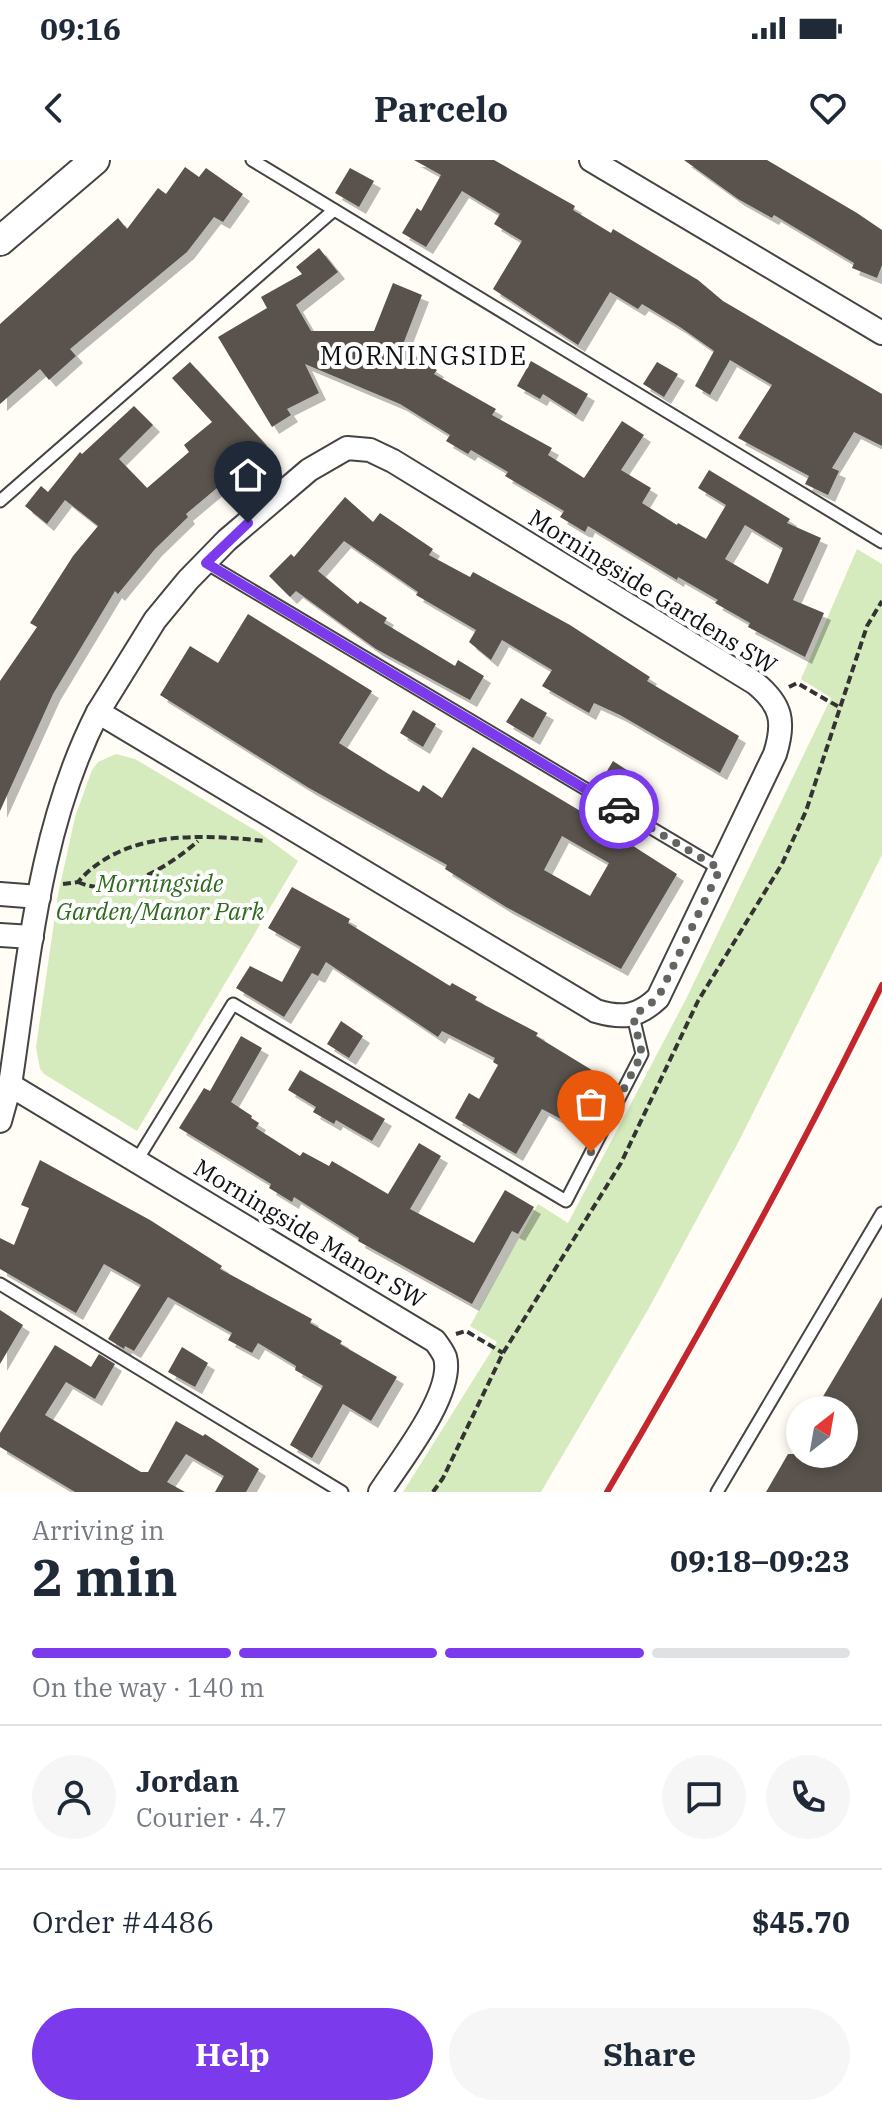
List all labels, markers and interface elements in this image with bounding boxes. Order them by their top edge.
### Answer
text: 09:16 [40,9,121,48]
text: Parcelo [374,85,508,132]
icon: back [32,86,76,130]
icon: heart [806,86,850,130]
district label: MORNINGSIDE [320,338,528,372]
pin [214,441,282,523]
icon: home [226,453,270,497]
street label: Morningside Gardens SW [523,501,783,681]
courier [579,769,659,849]
icon: car [597,787,641,831]
park label: Morningside Garden/Manor Park [56,867,265,927]
pin [557,1070,625,1152]
icon: bag [569,1082,613,1126]
street label: Morningside Manor SW [188,1151,432,1315]
north arrow [786,1396,858,1468]
map controls [786,1396,858,1468]
text: Arriving in [32,1513,165,1547]
text: 09:18–09:23 [670,1541,850,1580]
text: 2 min [32,1543,178,1610]
text: On the way · 140 m [32,1670,265,1704]
button: person [32,1755,116,1839]
button: chat [662,1755,746,1839]
button: phone [766,1755,850,1839]
text: Jordan [136,1761,239,1800]
text: Courier · 4.7 [136,1800,287,1834]
text: Order #4486 [32,1902,214,1941]
text: $45.70 [752,1902,850,1941]
button: Help [32,2008,433,2100]
button: Share [449,2008,850,2100]

